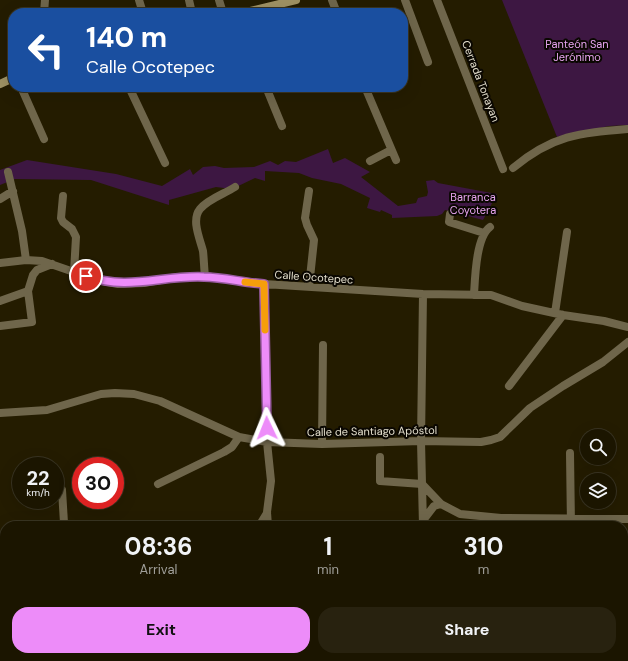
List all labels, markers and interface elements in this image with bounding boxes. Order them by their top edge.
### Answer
text: 140 m [86,19,167,56]
icon: left [20,24,72,76]
park label: Panteón San Jerónimo [545,37,609,64]
street label: Cerrada Tonayan [459,38,503,124]
text: Calle Ocotepec [86,55,215,79]
park label: Barranca Coyotera [450,190,496,217]
pin [69,259,103,293]
icon: arrive [75,265,97,287]
street label: Calle Ocotepec [274,267,354,287]
position arrow [246,407,288,449]
street label: Calle de Santiago Apóstol [307,423,437,439]
map controls [580,429,616,509]
button: search [580,429,616,465]
speed limit sign: 30 [72,457,124,509]
text: 22 [26,465,50,491]
button: layers [580,473,616,509]
text: km/h [26,486,50,499]
text: 08:36 [125,531,192,562]
text: 1 [324,531,332,562]
text: 310 [464,531,503,562]
text: Arrival [140,561,177,578]
text: min [317,561,339,578]
text: m [478,561,489,578]
button: Exit [12,607,310,653]
button: Share [318,607,616,653]

